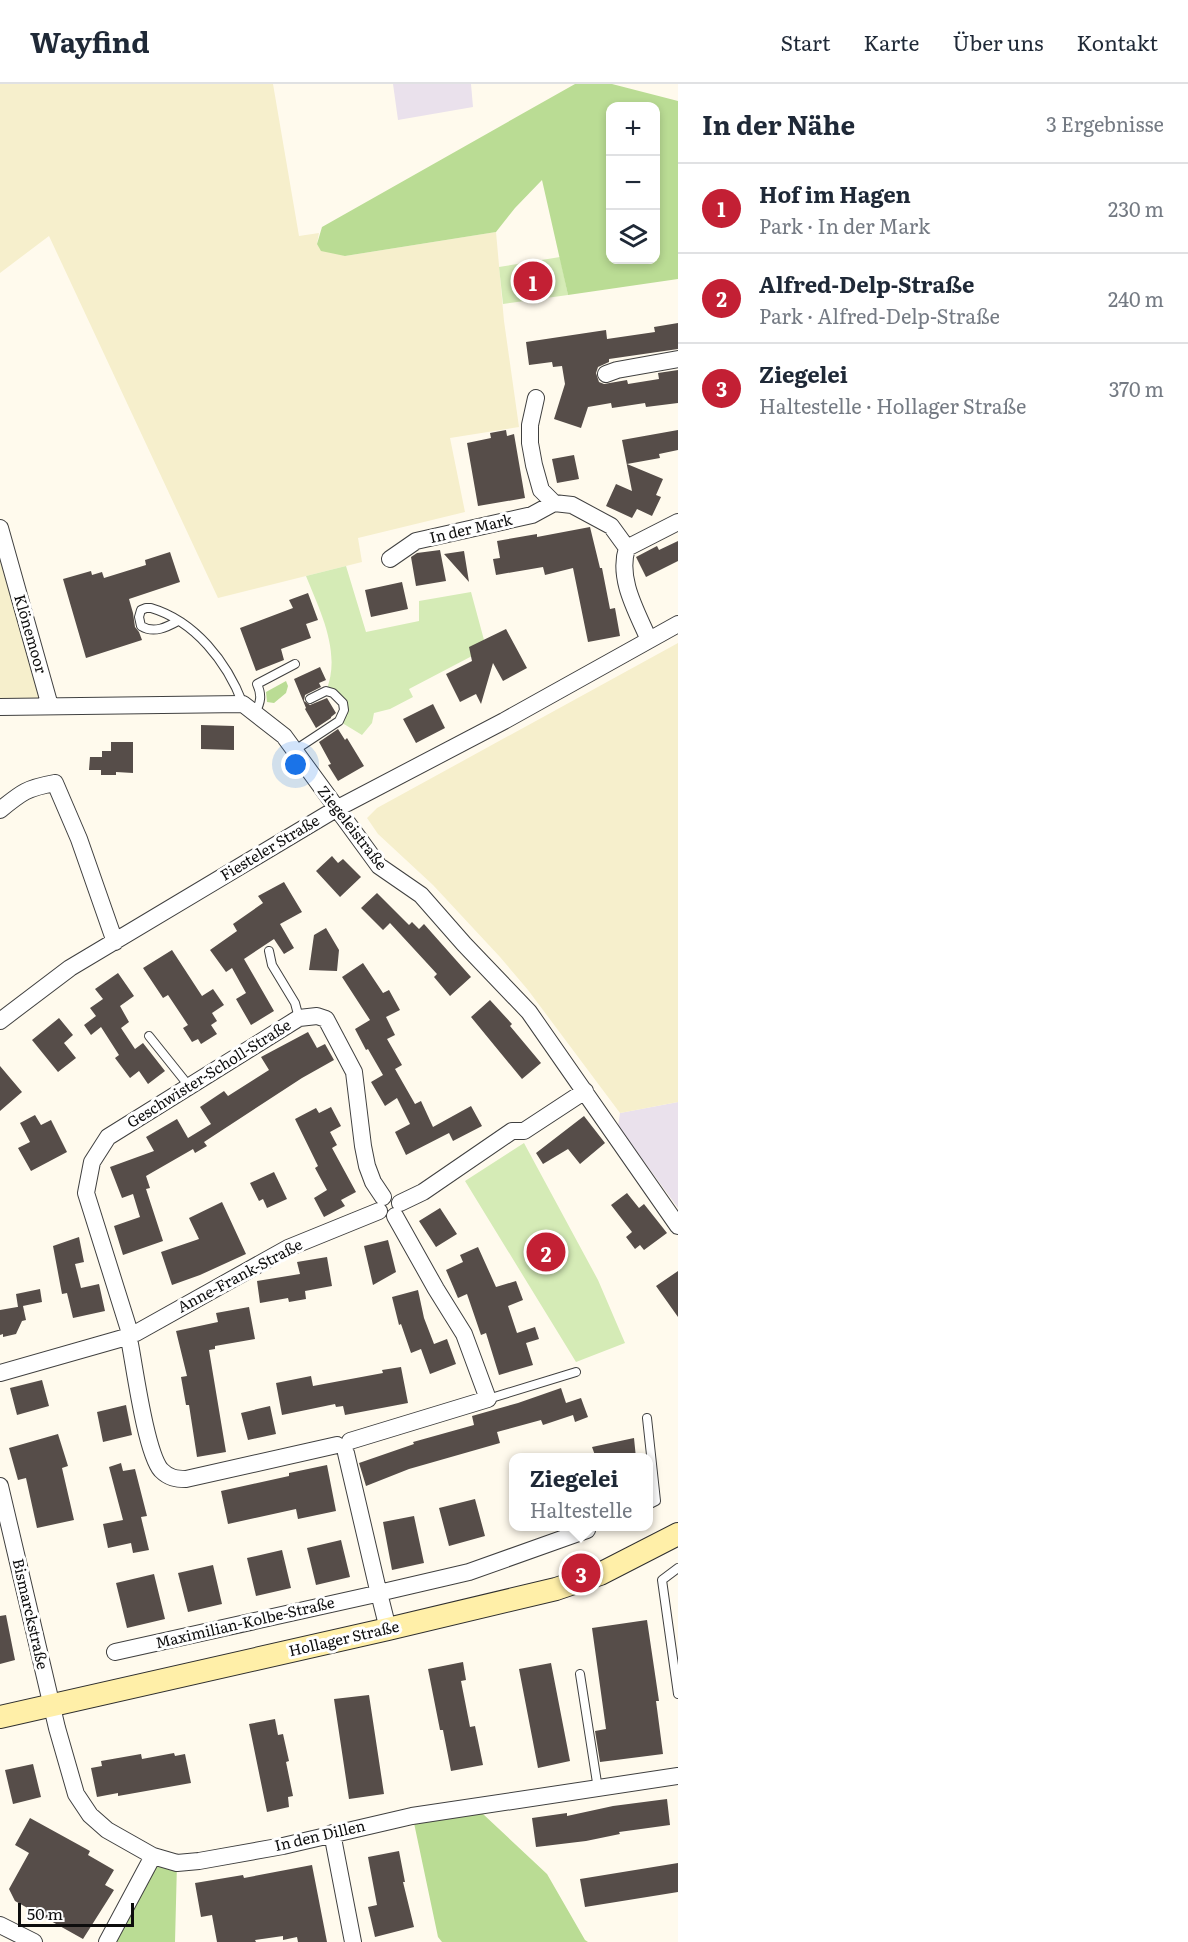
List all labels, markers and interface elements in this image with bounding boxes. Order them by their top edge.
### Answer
text: Wayfind [30,20,150,62]
text: Start [780,26,831,57]
text: Karte [864,26,919,57]
text: Über uns [952,26,1043,57]
text: Kontakt [1076,26,1158,57]
map controls [606,102,660,264]
button: + [606,102,660,156]
text: In der Nähe [702,104,855,143]
text: 3 Ergebnisse [1046,108,1164,138]
button: − [606,156,660,210]
text: Hof im Hagen [759,177,911,210]
text: 1 [717,193,726,223]
text: 230 m [1108,193,1164,223]
button: layers [606,210,660,264]
text: Park · In der Mark [759,210,930,240]
pin: 1 [514,258,552,304]
text: Alfred-Delp-Straße [759,267,974,300]
text: 2 [716,283,727,313]
text: 240 m [1108,283,1164,313]
text: Park · Alfred-Delp-Straße [759,300,1000,330]
text: Ziegelei [759,357,848,390]
text: 3 [716,373,727,403]
text: 370 m [1109,373,1164,403]
text: Haltestelle · Hollager Straße [759,390,1026,420]
street label: In der Mark [427,507,515,548]
street label: Klönemoor [9,591,54,676]
your location [281,750,310,779]
street label: Ziegeleistraße [313,780,394,874]
street label: Fiesteler Straße [215,808,323,885]
street label: Geschwister-Scholl-Straße [122,1013,295,1133]
pin: 2 [526,1230,566,1274]
street label: Anne-Frank-Straße [173,1232,306,1317]
popup [509,1453,653,1531]
text: Ziegelei [530,1461,619,1494]
text: Haltestelle [530,1494,632,1524]
pin: 3 [562,1550,600,1596]
street label: Bismarckstraße [8,1556,55,1672]
street label: Maximilian-Kolbe-Straße [153,1590,337,1653]
street label: Hollager Straße [286,1614,401,1661]
street label: In den Dillen [272,1813,367,1856]
scale bar [18,1900,134,1928]
text: 50 m [27,1901,63,1925]

